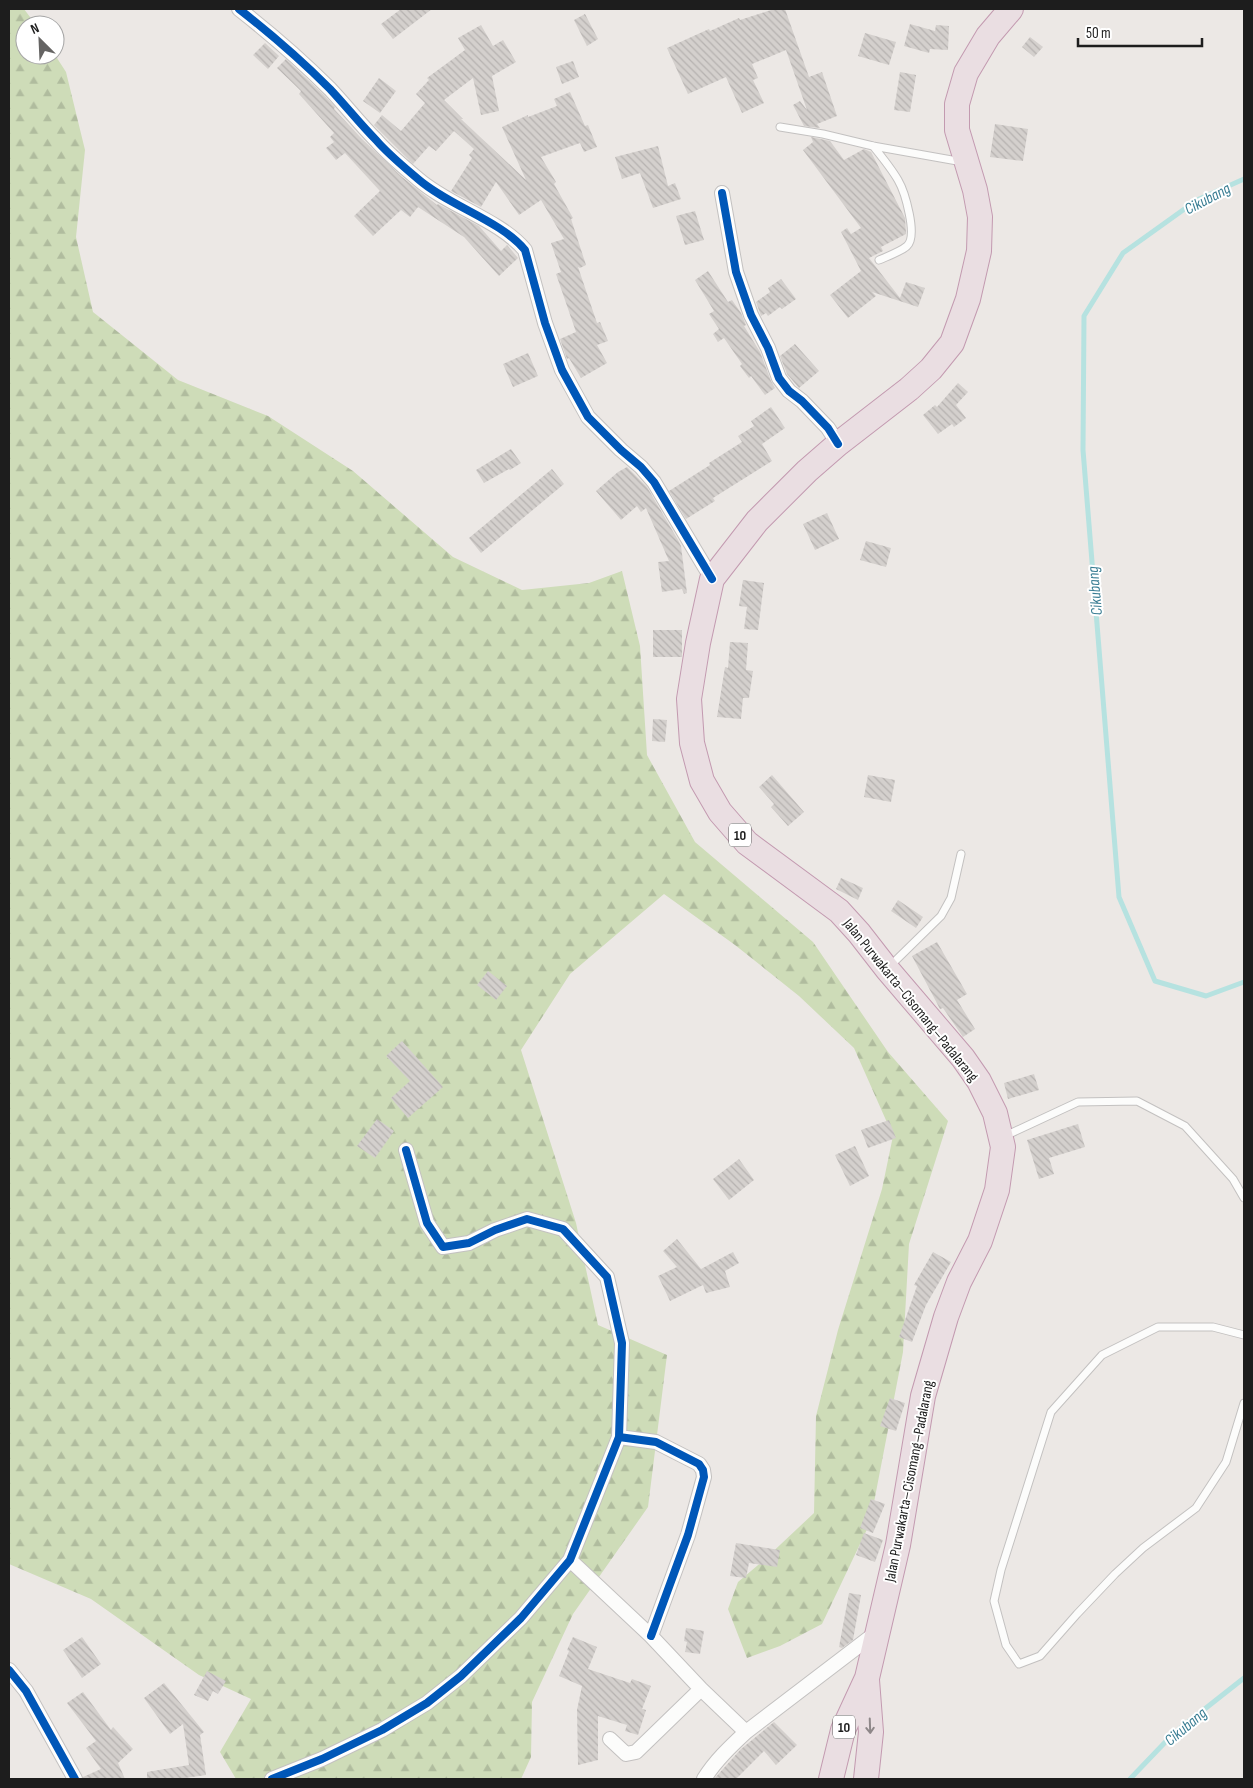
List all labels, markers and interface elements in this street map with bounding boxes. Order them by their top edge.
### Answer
north arrow [15,15,65,65]
scale bar [1078,15,1202,47]
text: N [28,19,42,38]
text: 50 m [1086,24,1111,43]
water label: Cikubang [1182,179,1234,219]
water label: Cikubang [1084,565,1107,616]
road number: 10 [729,824,751,846]
street label: Jalan Purwakarta–Cisomang–Padalarang [838,914,982,1086]
street label: Jalan Purwakarta–Cisomang–Padalarang [880,1379,938,1584]
water label: Cikubang [1161,1704,1211,1750]
road number: 10 [833,1715,855,1738]
one-way arrow [866,1718,875,1734]

